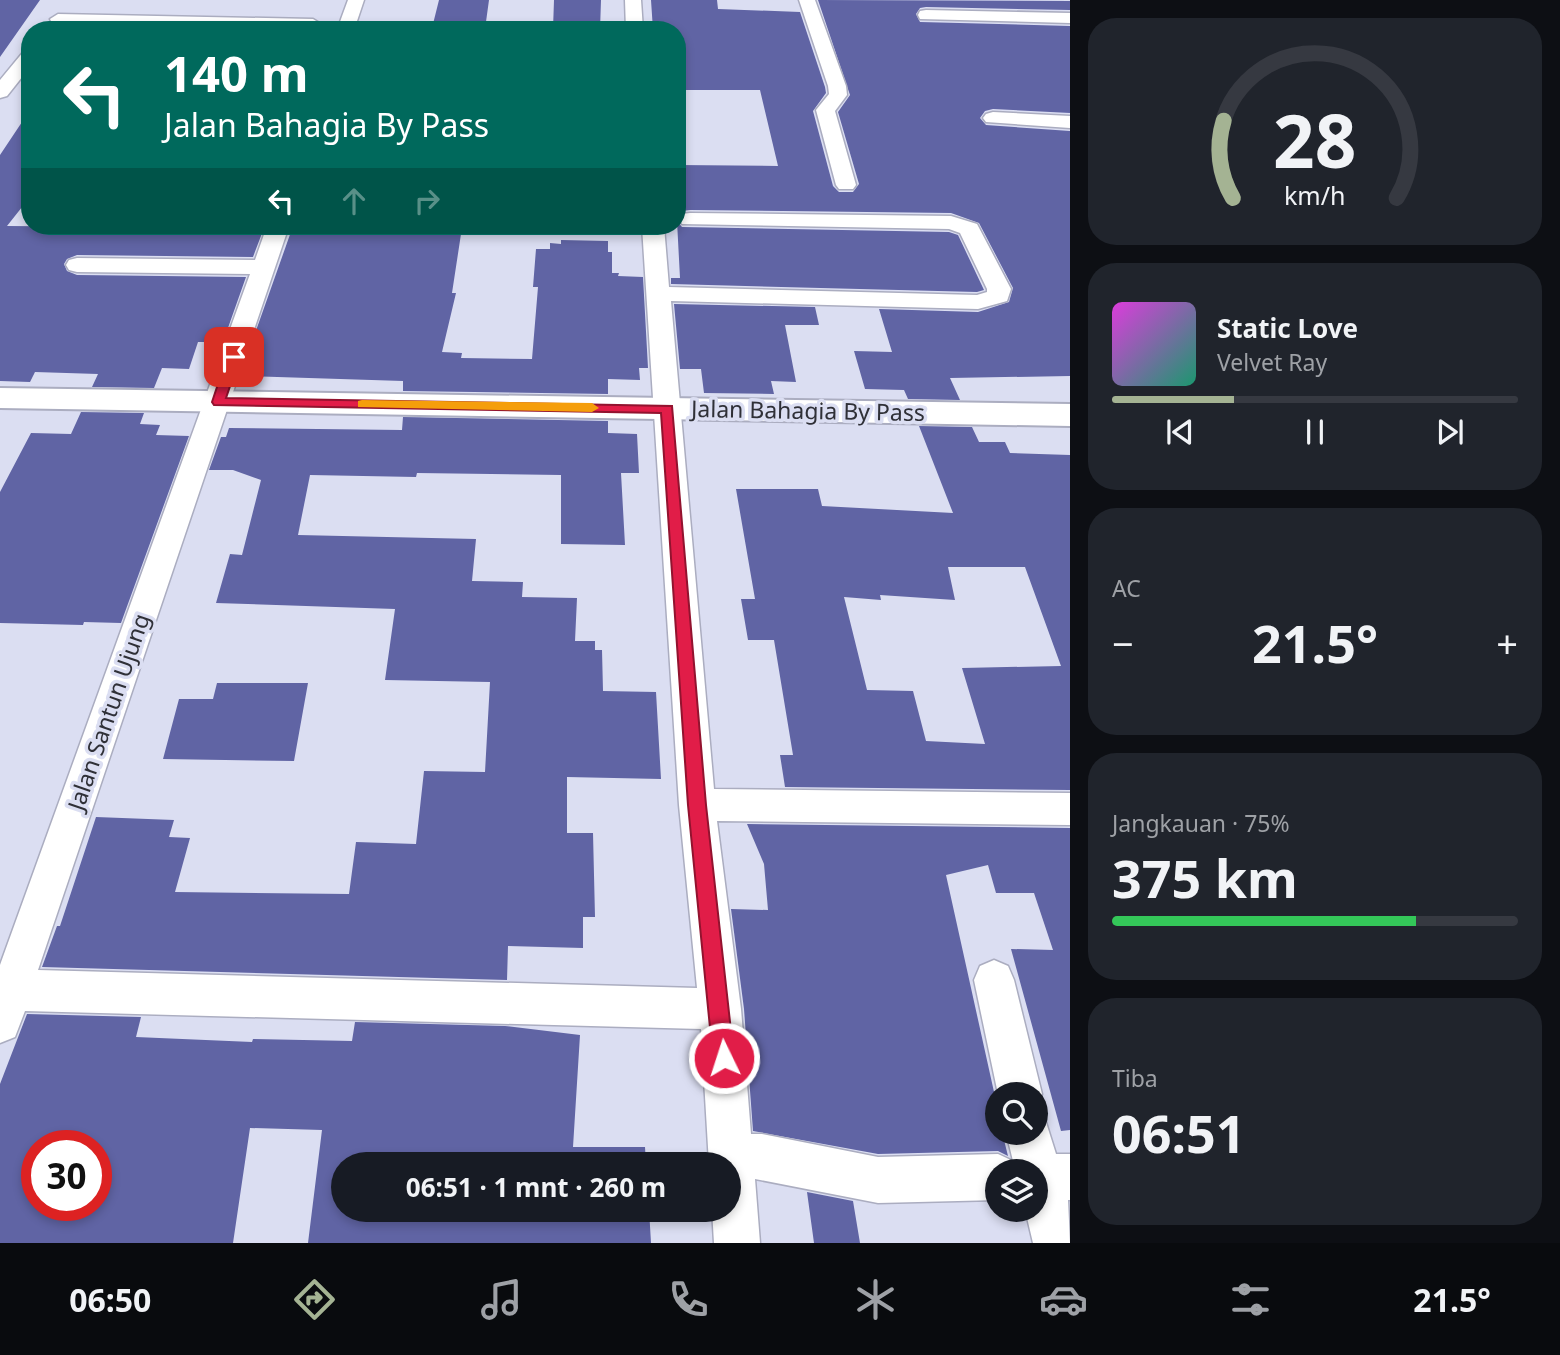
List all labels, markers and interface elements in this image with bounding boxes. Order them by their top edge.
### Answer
text: 140 m [164,40,309,106]
icon: left [49,49,140,140]
text: 28 [1273,90,1357,189]
text: Jalan Bahagia By Pass [164,103,489,146]
text: km/h [1284,177,1346,211]
icon: left [262,182,300,220]
icon: ahead [335,182,373,220]
icon: right [408,182,446,220]
text: Static Love [1217,310,1358,346]
pin [204,327,264,387]
icon: arrive [215,338,253,376]
text: Velvet Ray [1217,346,1327,378]
street label: Jalan Bahagia By Pass [689,392,925,428]
icon: previous [1161,413,1199,451]
icon: pause [1296,413,1334,451]
icon: next [1431,413,1469,451]
text: AC [1112,572,1141,604]
text: 21.5° [1252,607,1378,678]
street label: Jalan Santun Ujung [59,609,157,816]
text: − [1112,617,1134,669]
text: + [1496,617,1518,669]
text: Jangkauan · 75% [1112,807,1290,839]
text: 375 km [1112,842,1298,913]
position arrow [687,1021,761,1095]
text: Tiba [1112,1062,1158,1094]
map controls [985,1082,1048,1222]
button: search [985,1082,1048,1145]
text: 06:51 [1112,1097,1246,1168]
speed limit sign: 30 [21,1130,112,1221]
button: layers [985,1159,1048,1222]
text: 06:51 · 1 mnt · 260 m [406,1169,666,1205]
icon: directions [290,1275,339,1324]
icon: music [477,1275,526,1324]
icon: phone [664,1275,713,1324]
icon: climate [851,1275,900,1324]
icon: car [1039,1275,1088,1324]
icon: filters [1226,1275,1275,1324]
text: 06:50 [69,1278,151,1321]
text: 21.5° [1413,1278,1491,1321]

